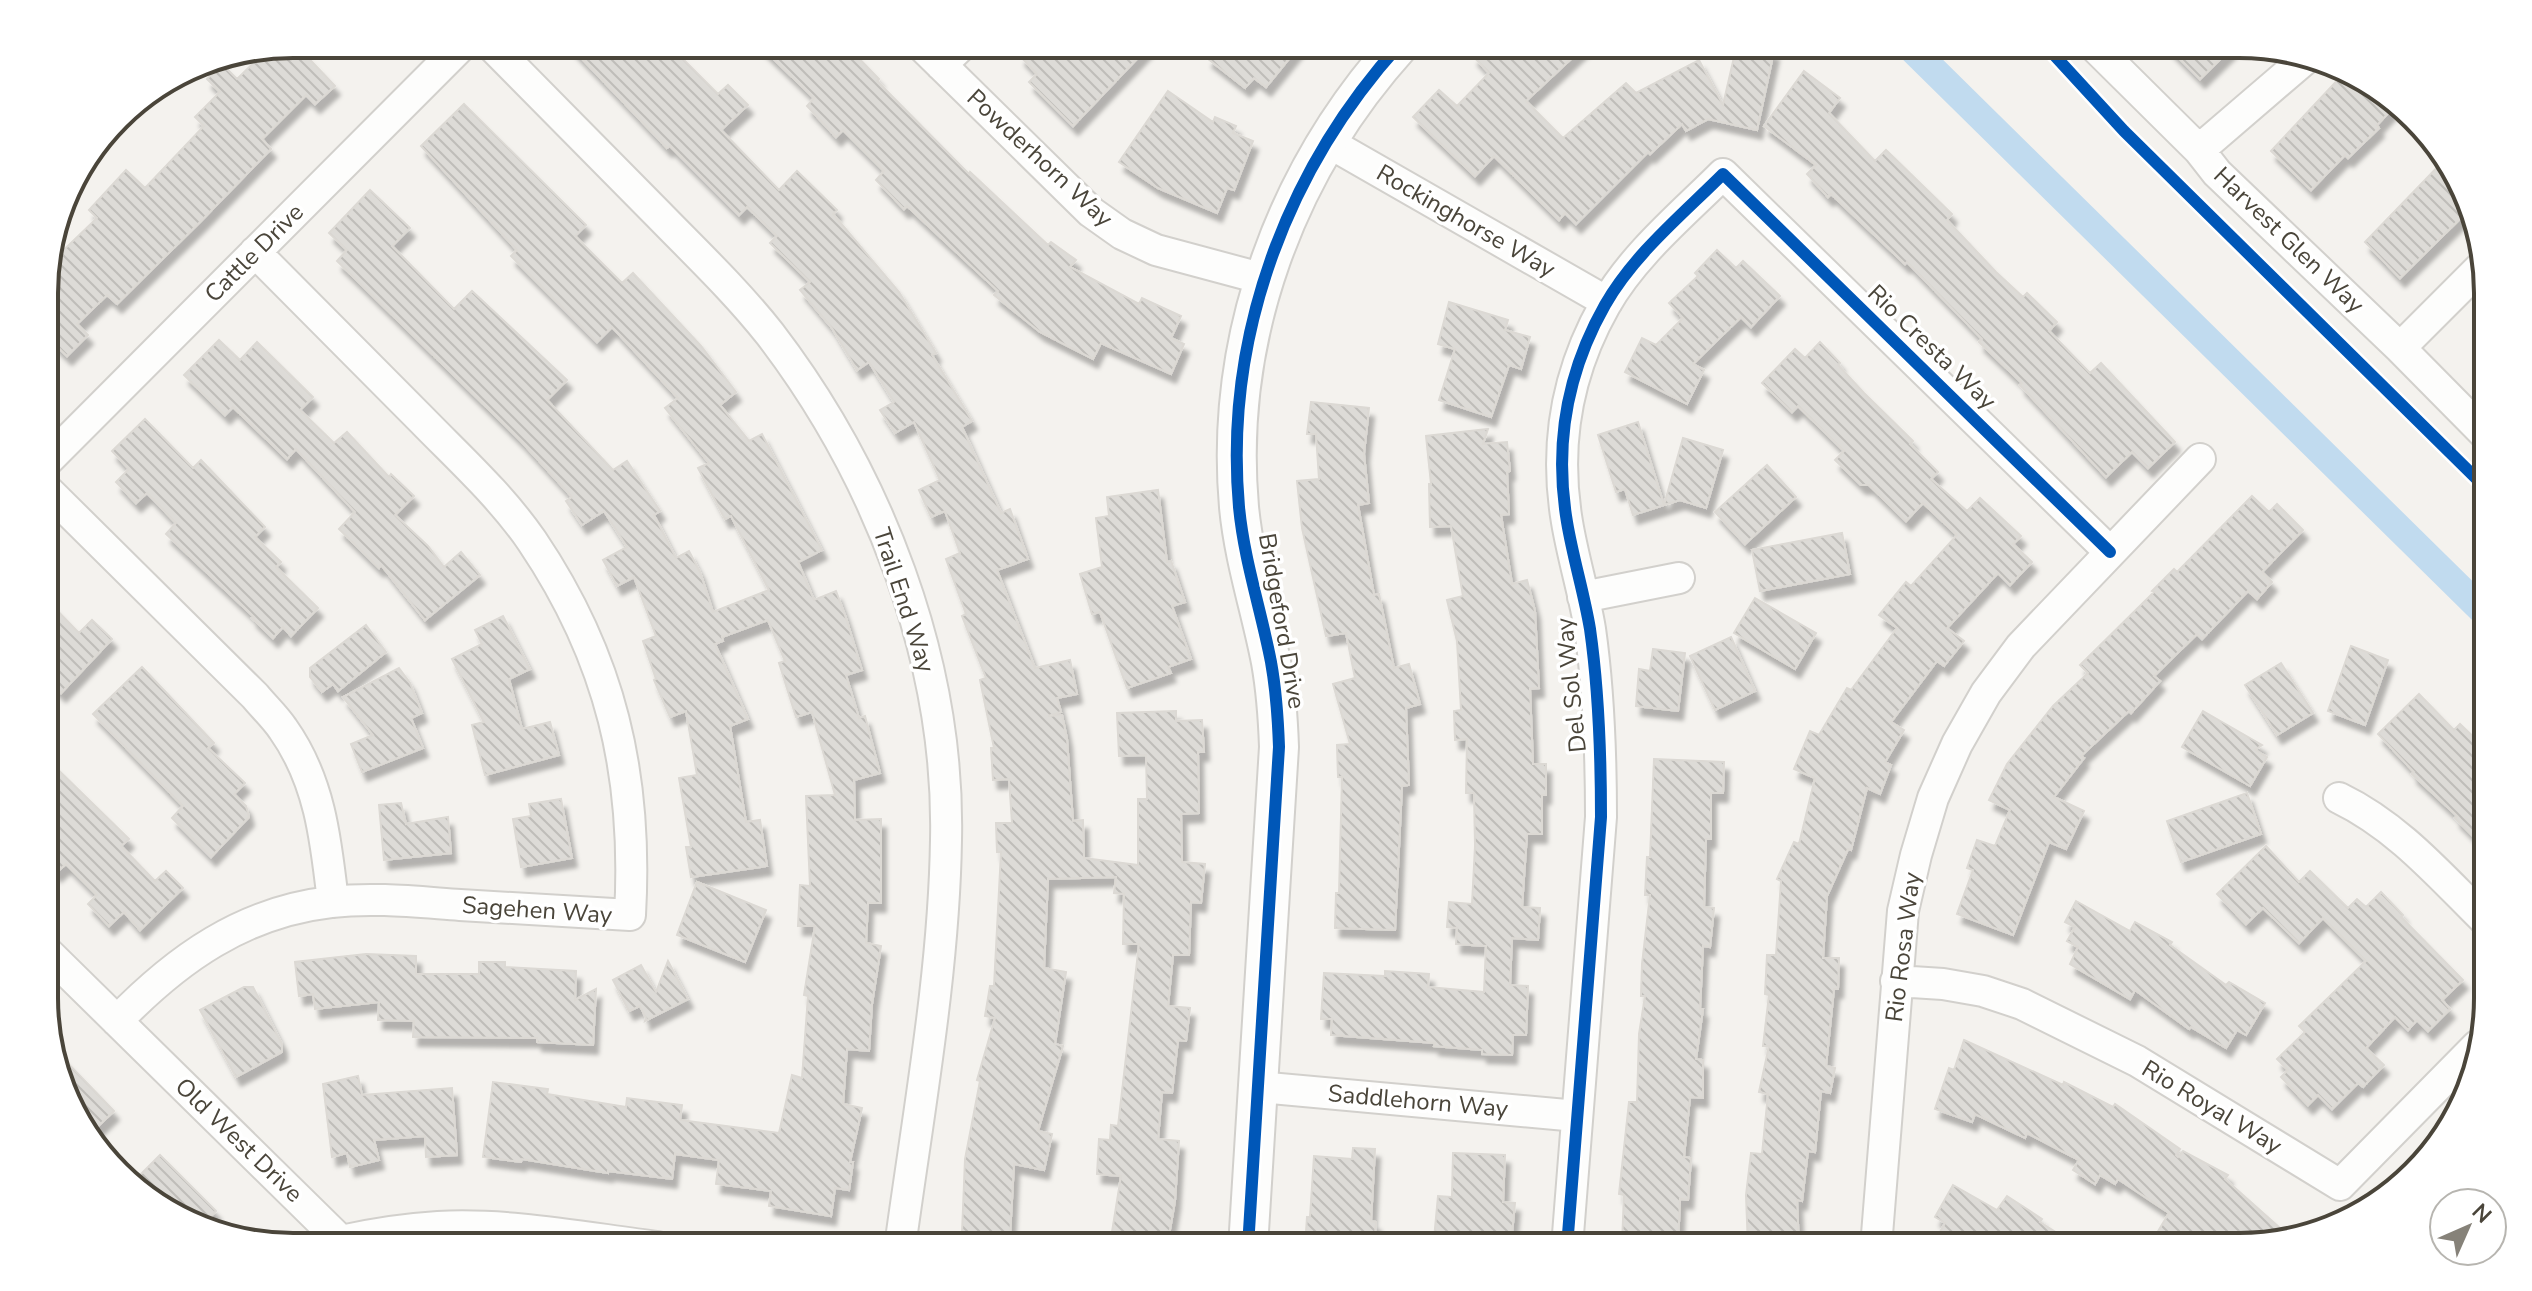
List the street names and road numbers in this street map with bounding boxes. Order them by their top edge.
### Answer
street label: Powderhorn Way [960,82,1120,234]
street label: Rockinghorse Way [1371,157,1562,286]
street label: Harvest Glen Way [2207,160,2372,321]
street label: Cattle Drive [197,196,311,310]
street label: Rio Cresta Way [1861,277,2004,417]
street label: Trail End Way [866,524,943,677]
street label: Bridgeford Drive [1251,531,1313,711]
street label: Del Sol Way [1548,615,1594,754]
street label: Rio Rosa Way [1878,870,1928,1024]
street label: Sagehen Way [461,889,614,931]
street label: Rio Royal Way [2136,1053,2289,1162]
street label: Old West Drive [168,1071,310,1209]
street label: Saddlehorn Way [1327,1077,1510,1125]

